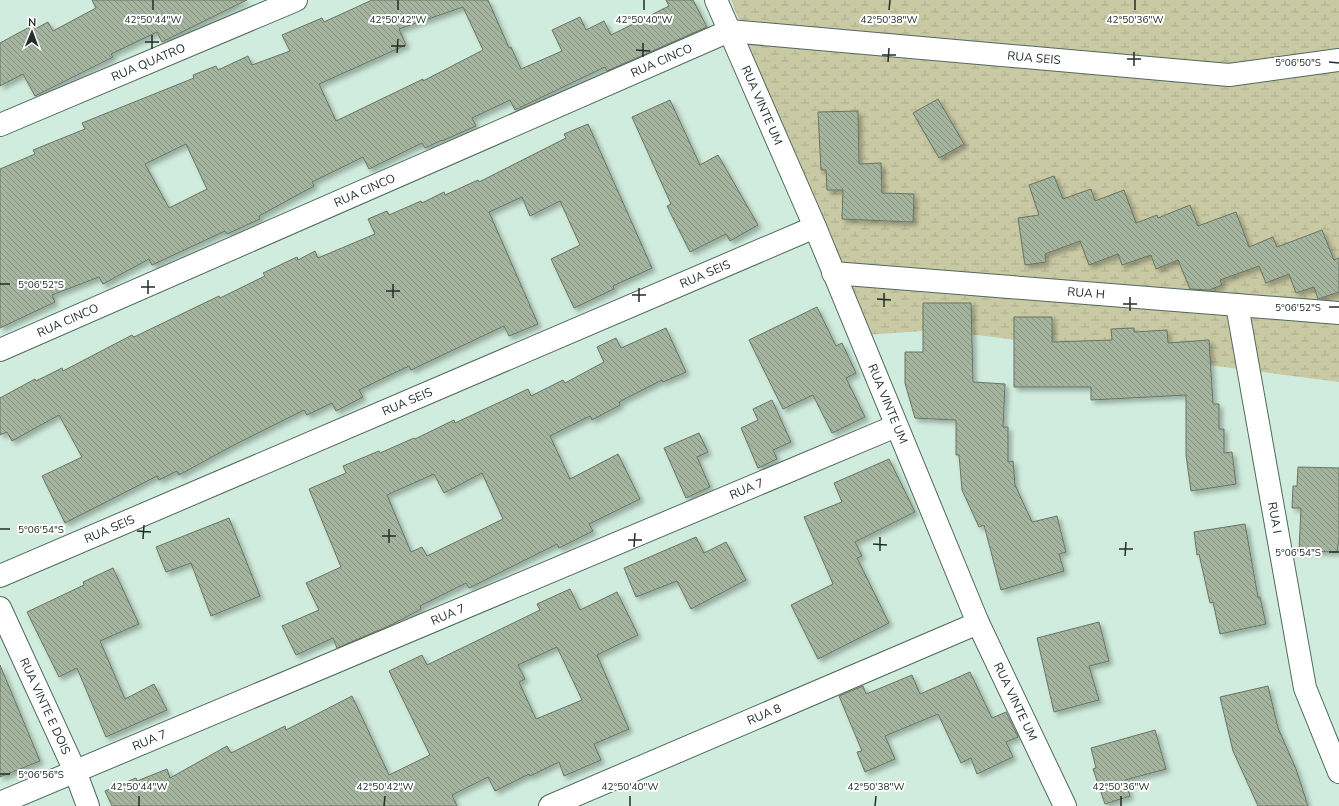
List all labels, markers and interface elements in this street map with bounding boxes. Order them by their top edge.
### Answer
north arrow [12,12,52,52]
text: 42°50'44"W [125,13,181,27]
text: 42°50'42"W [370,13,426,27]
text: 42°50'40"W [616,13,672,27]
text: 42°50'38"W [861,13,917,27]
text: 42°50'36"W [1107,13,1163,27]
text: N [28,15,36,30]
street label: RUA QUATRO [109,40,188,85]
street label: RUA CINCO [628,40,695,81]
street label: RUA SEIS [1007,48,1061,68]
text: 5°06'50"S [1275,56,1321,70]
street label: RUA VINTE UM [738,63,786,148]
street label: RUA CINCO [331,170,398,211]
street label: RUA SEIS [677,256,733,292]
text: 5°06'52"S [18,278,64,292]
street label: RUA H [1067,284,1106,302]
street label: RUA CINCO [35,300,101,341]
text: 5°06'52"S [1275,301,1321,315]
street label: RUA VINTE UM [864,362,911,446]
street label: RUA SEIS [380,384,435,419]
street label: RUA 7 [727,475,766,503]
street label: RUA I [1264,501,1285,535]
street label: RUA SEIS [82,511,137,547]
text: 5°06'54"S [18,523,64,537]
text: 5°06'54"S [1275,546,1321,560]
street label: RUA 7 [428,600,468,629]
street label: RUA VINTE E DOIS [16,655,74,757]
street label: RUA VINTE UM [990,660,1041,744]
street label: RUA 8 [745,700,784,729]
street label: RUA 7 [130,726,169,754]
text: 5°06'56"S [18,768,64,782]
text: 42°50'44"W [111,780,167,794]
text: 42°50'42"W [357,780,413,794]
text: 42°50'40"W [602,780,658,794]
text: 42°50'38"W [848,780,904,794]
text: 42°50'36"W [1093,780,1149,794]

